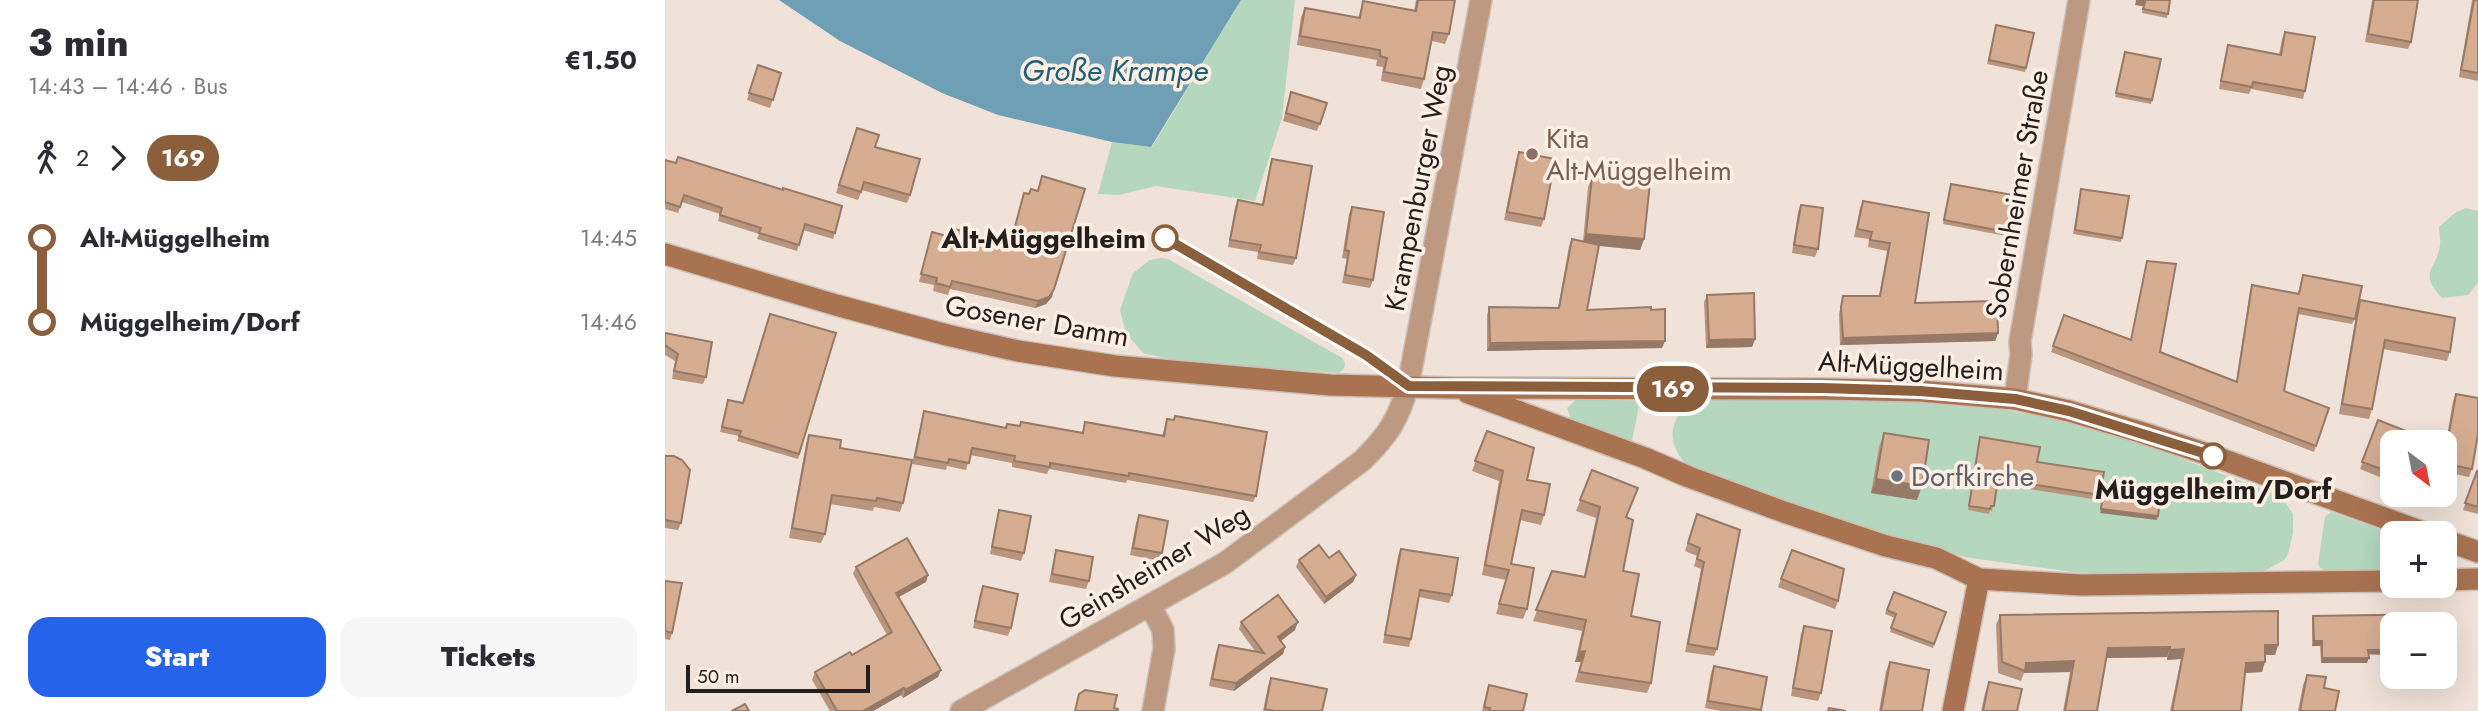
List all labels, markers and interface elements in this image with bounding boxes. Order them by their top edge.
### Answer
text: 3 min [28,15,129,70]
text: €1.50 [564,41,637,79]
water label: Große Krampe [1022,49,1208,92]
street label: Krampenburger Weg [1374,61,1462,315]
street label: Sobernheimer Straße [1975,67,2059,321]
text: 14:43 – 14:46 · Bus [28,69,228,103]
place label: Kita Alt-Müggelheim [1546,118,1732,191]
icon: walk [28,139,66,177]
icon: forward [99,139,137,177]
text: 169 [161,140,205,175]
text: 2 [76,141,89,175]
marker: Kita Alt-Müggelheim [1524,146,1540,162]
place label: Alt-Müggelheim [940,218,1146,259]
text: Alt-Müggelheim [80,219,270,257]
text: 14:45 [580,221,637,255]
marker: Alt-Müggelheim [1152,225,1178,251]
street label: Gosener Damm [942,285,1132,357]
text: Müggelheim/Dorf [80,303,300,341]
text: 14:46 [580,305,637,339]
street label: Alt-Müggelheim [1817,341,2005,391]
line badge: 169 [1633,366,1713,412]
text: 169 [1651,371,1695,406]
north arrow [2380,430,2457,508]
map controls [2380,430,2457,689]
marker: Müggelheim/Dorf [2200,443,2226,469]
place label: Dorfkirche [1911,456,2034,497]
marker: Dorfkirche [1889,468,1905,484]
place label: Müggelheim/Dorf [2095,469,2333,510]
street label: Geinsheimer Weg [1051,494,1257,640]
button: + [2380,521,2457,598]
button: − [2380,612,2457,689]
button: Start [28,617,326,697]
button: Tickets [340,617,637,697]
scale bar [686,662,870,694]
text: 50 m [697,663,740,690]

